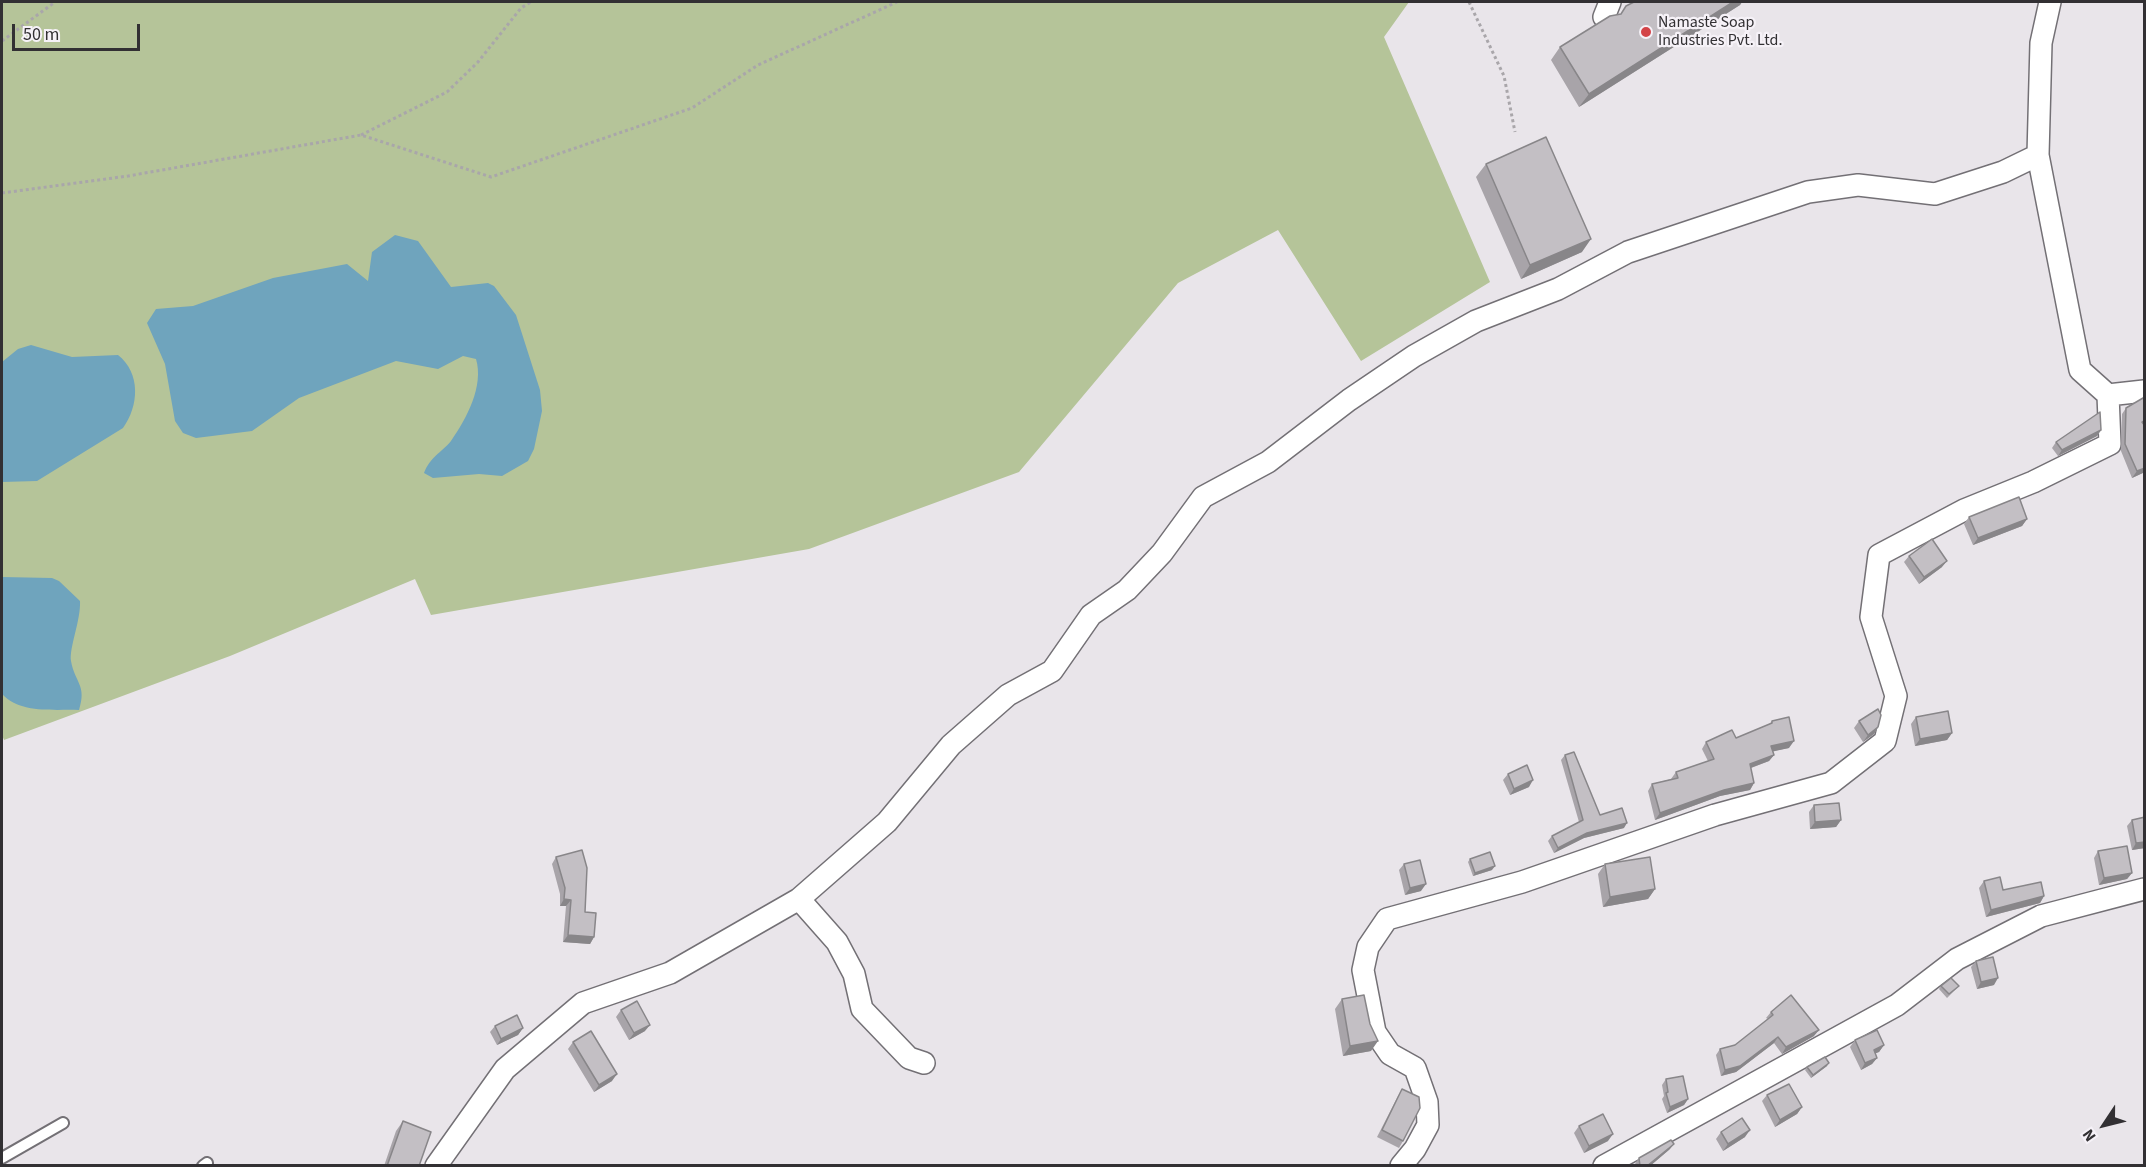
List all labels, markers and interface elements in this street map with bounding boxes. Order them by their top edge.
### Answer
scale bar [15,12,142,50]
place label: Namaste Soap Industries Pvt. Ltd. [1658,13,1782,51]
text: 50 m [23,22,59,47]
marker: Namaste Soap Industries Pvt. Ltd. [1639,25,1653,39]
north arrow [2074,1095,2134,1155]
text: N [2077,1125,2101,1146]

